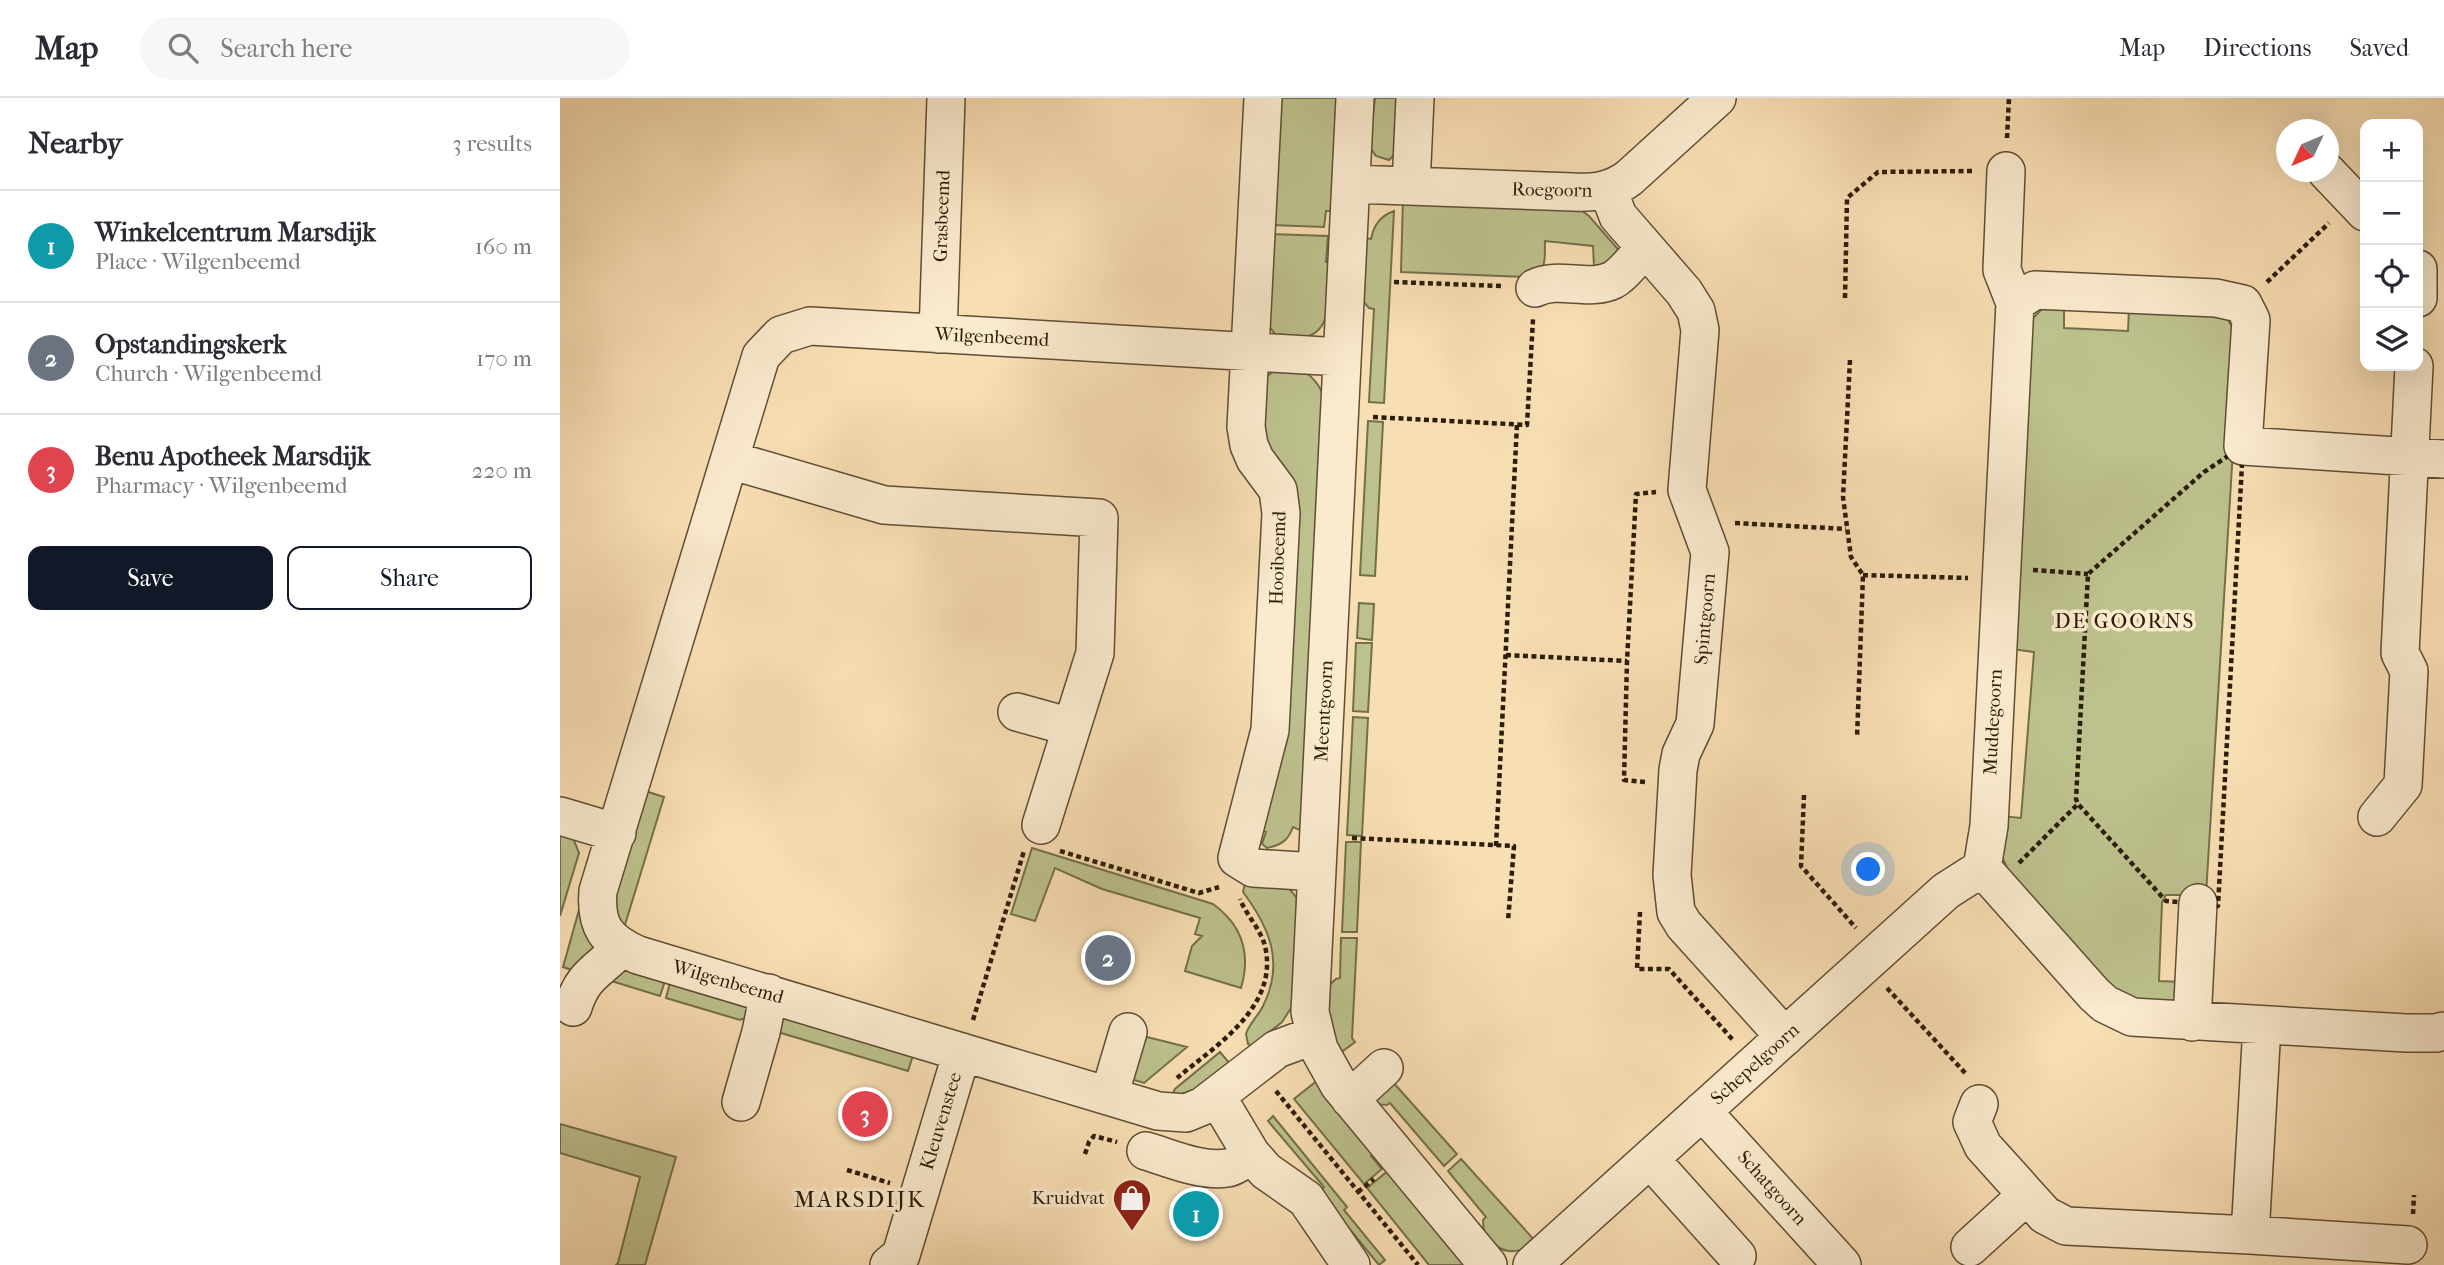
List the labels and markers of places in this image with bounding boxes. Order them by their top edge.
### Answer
pin: 2 [1085,932,1131,984]
pin: 3 [842,1088,888,1140]
shop icon: Kruidvat [1111,1177,1153,1232]
place label: Kruidvat [1032,1187,1105,1209]
pin: 1 [1173,1188,1219,1240]

